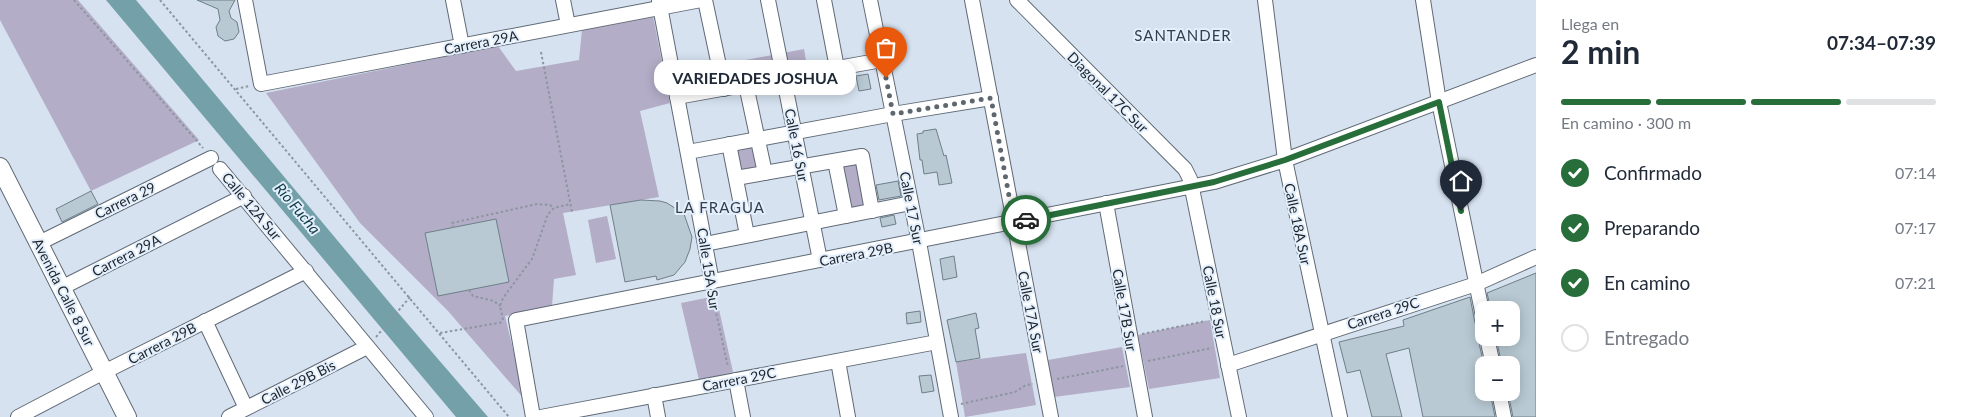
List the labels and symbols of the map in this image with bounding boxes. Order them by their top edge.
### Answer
street label: Carrera 29A [443,26,520,57]
district label: SANTANDER [1134,26,1232,44]
pin [865,27,907,78]
street label: Diagonal 17C Sur [1064,48,1152,136]
callout: VARIEDADES JOSHUA [654,60,856,96]
street label: Calle 16 Sur [782,107,812,183]
pin [1440,160,1482,211]
street label: Calle 12A Sur [219,169,285,243]
street label: Calle 17 Sur [897,170,927,246]
street label: Carrera 29 [92,178,158,222]
water label: Río Fucha [271,179,325,237]
street label: Calle 18A Sur [1281,182,1315,266]
courier [1001,195,1051,245]
district label: LA FRAGUA [675,198,765,216]
street label: Calle 15A Sur [694,227,724,311]
street label: Carrera 29A [89,230,164,280]
street label: Avenida Calle 8 Sur [29,235,99,349]
street label: Carrera 29B [818,239,894,269]
street label: Calle 18 Sur [1200,264,1230,340]
street label: Calle 17B Sur [1109,268,1141,352]
street label: Calle 17A Sur [1015,270,1047,354]
street label: Carrera 29C [1345,293,1422,333]
street label: Carrera 29B [125,319,199,367]
street label: Calle 29B Bis [258,356,338,408]
street label: Carrera 29C [701,363,778,394]

